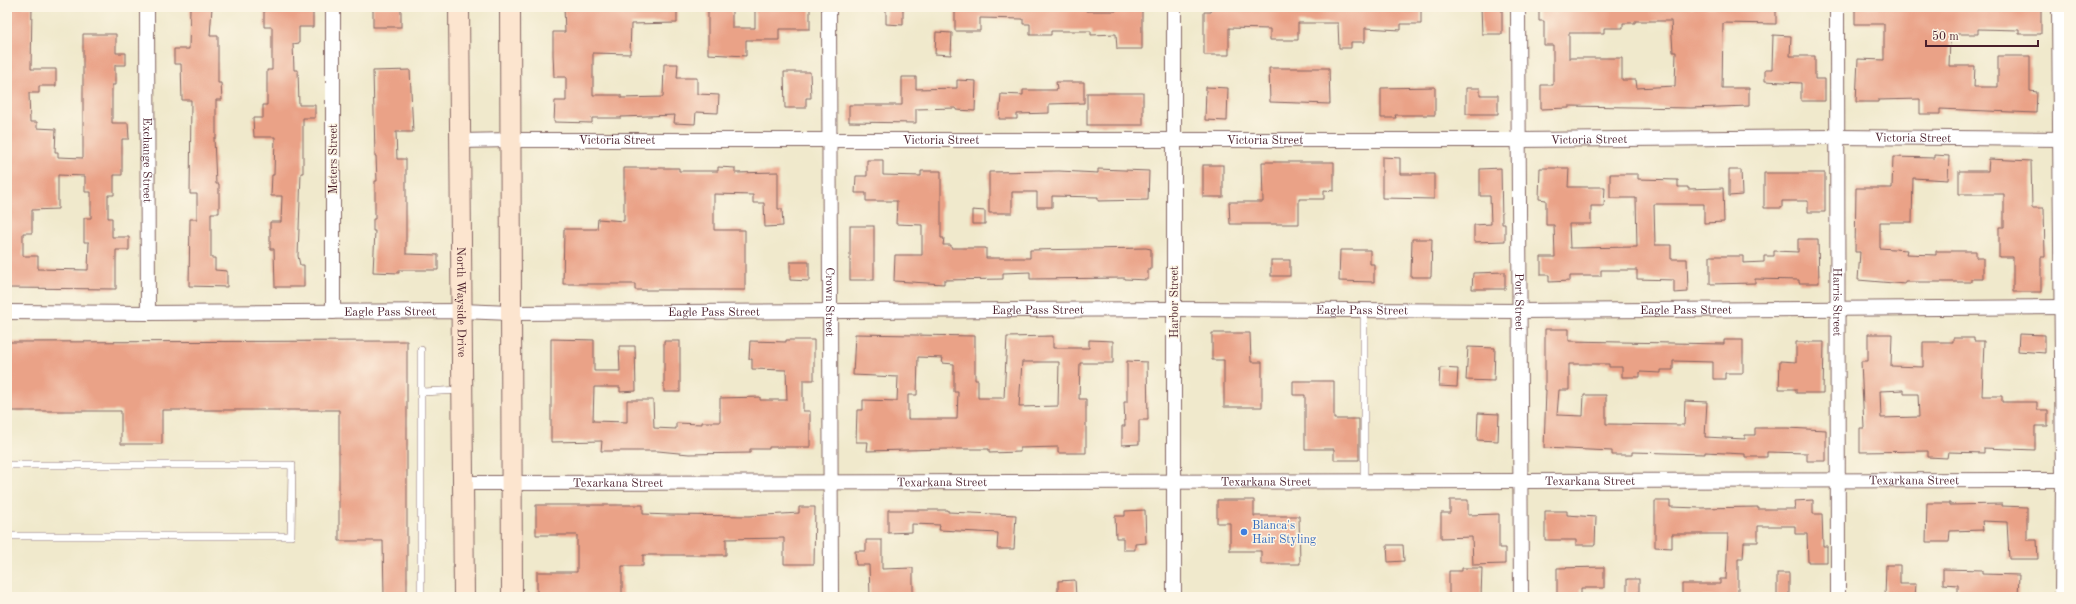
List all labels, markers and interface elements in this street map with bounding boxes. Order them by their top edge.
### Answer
scale bar [1926,22,2038,48]
text: 50 m [1932,30,1959,43]
street label: Exchange Street [140,117,153,203]
street label: Meters Street [328,124,340,194]
street label: Victoria Street [1875,132,1951,145]
street label: Victoria Street [1551,134,1627,147]
street label: Victoria Street [579,135,655,147]
street label: Victoria Street [903,135,979,147]
street label: Victoria Street [1227,135,1303,147]
street label: North Wayside Drive [454,247,467,358]
street label: Harbor Street [1169,266,1181,338]
street label: Crown Street [823,267,835,337]
street label: Harris Street [1830,268,1843,336]
street label: Port Street [1512,273,1525,331]
street label: Eagle Pass Street [1640,304,1732,317]
street label: Eagle Pass Street [992,305,1084,317]
street label: Eagle Pass Street [1316,305,1408,317]
street label: Eagle Pass Street [344,306,436,319]
street label: Eagle Pass Street [668,306,760,319]
street label: Texarkana Street [1869,475,1959,487]
street label: Texarkana Street [1221,476,1311,489]
street label: Texarkana Street [1545,476,1635,488]
street label: Texarkana Street [897,477,987,489]
street label: Texarkana Street [573,478,663,490]
place label: Blanca's Hair Styling [1252,520,1317,546]
marker: Blanca's Hair Styling [1239,527,1249,537]

